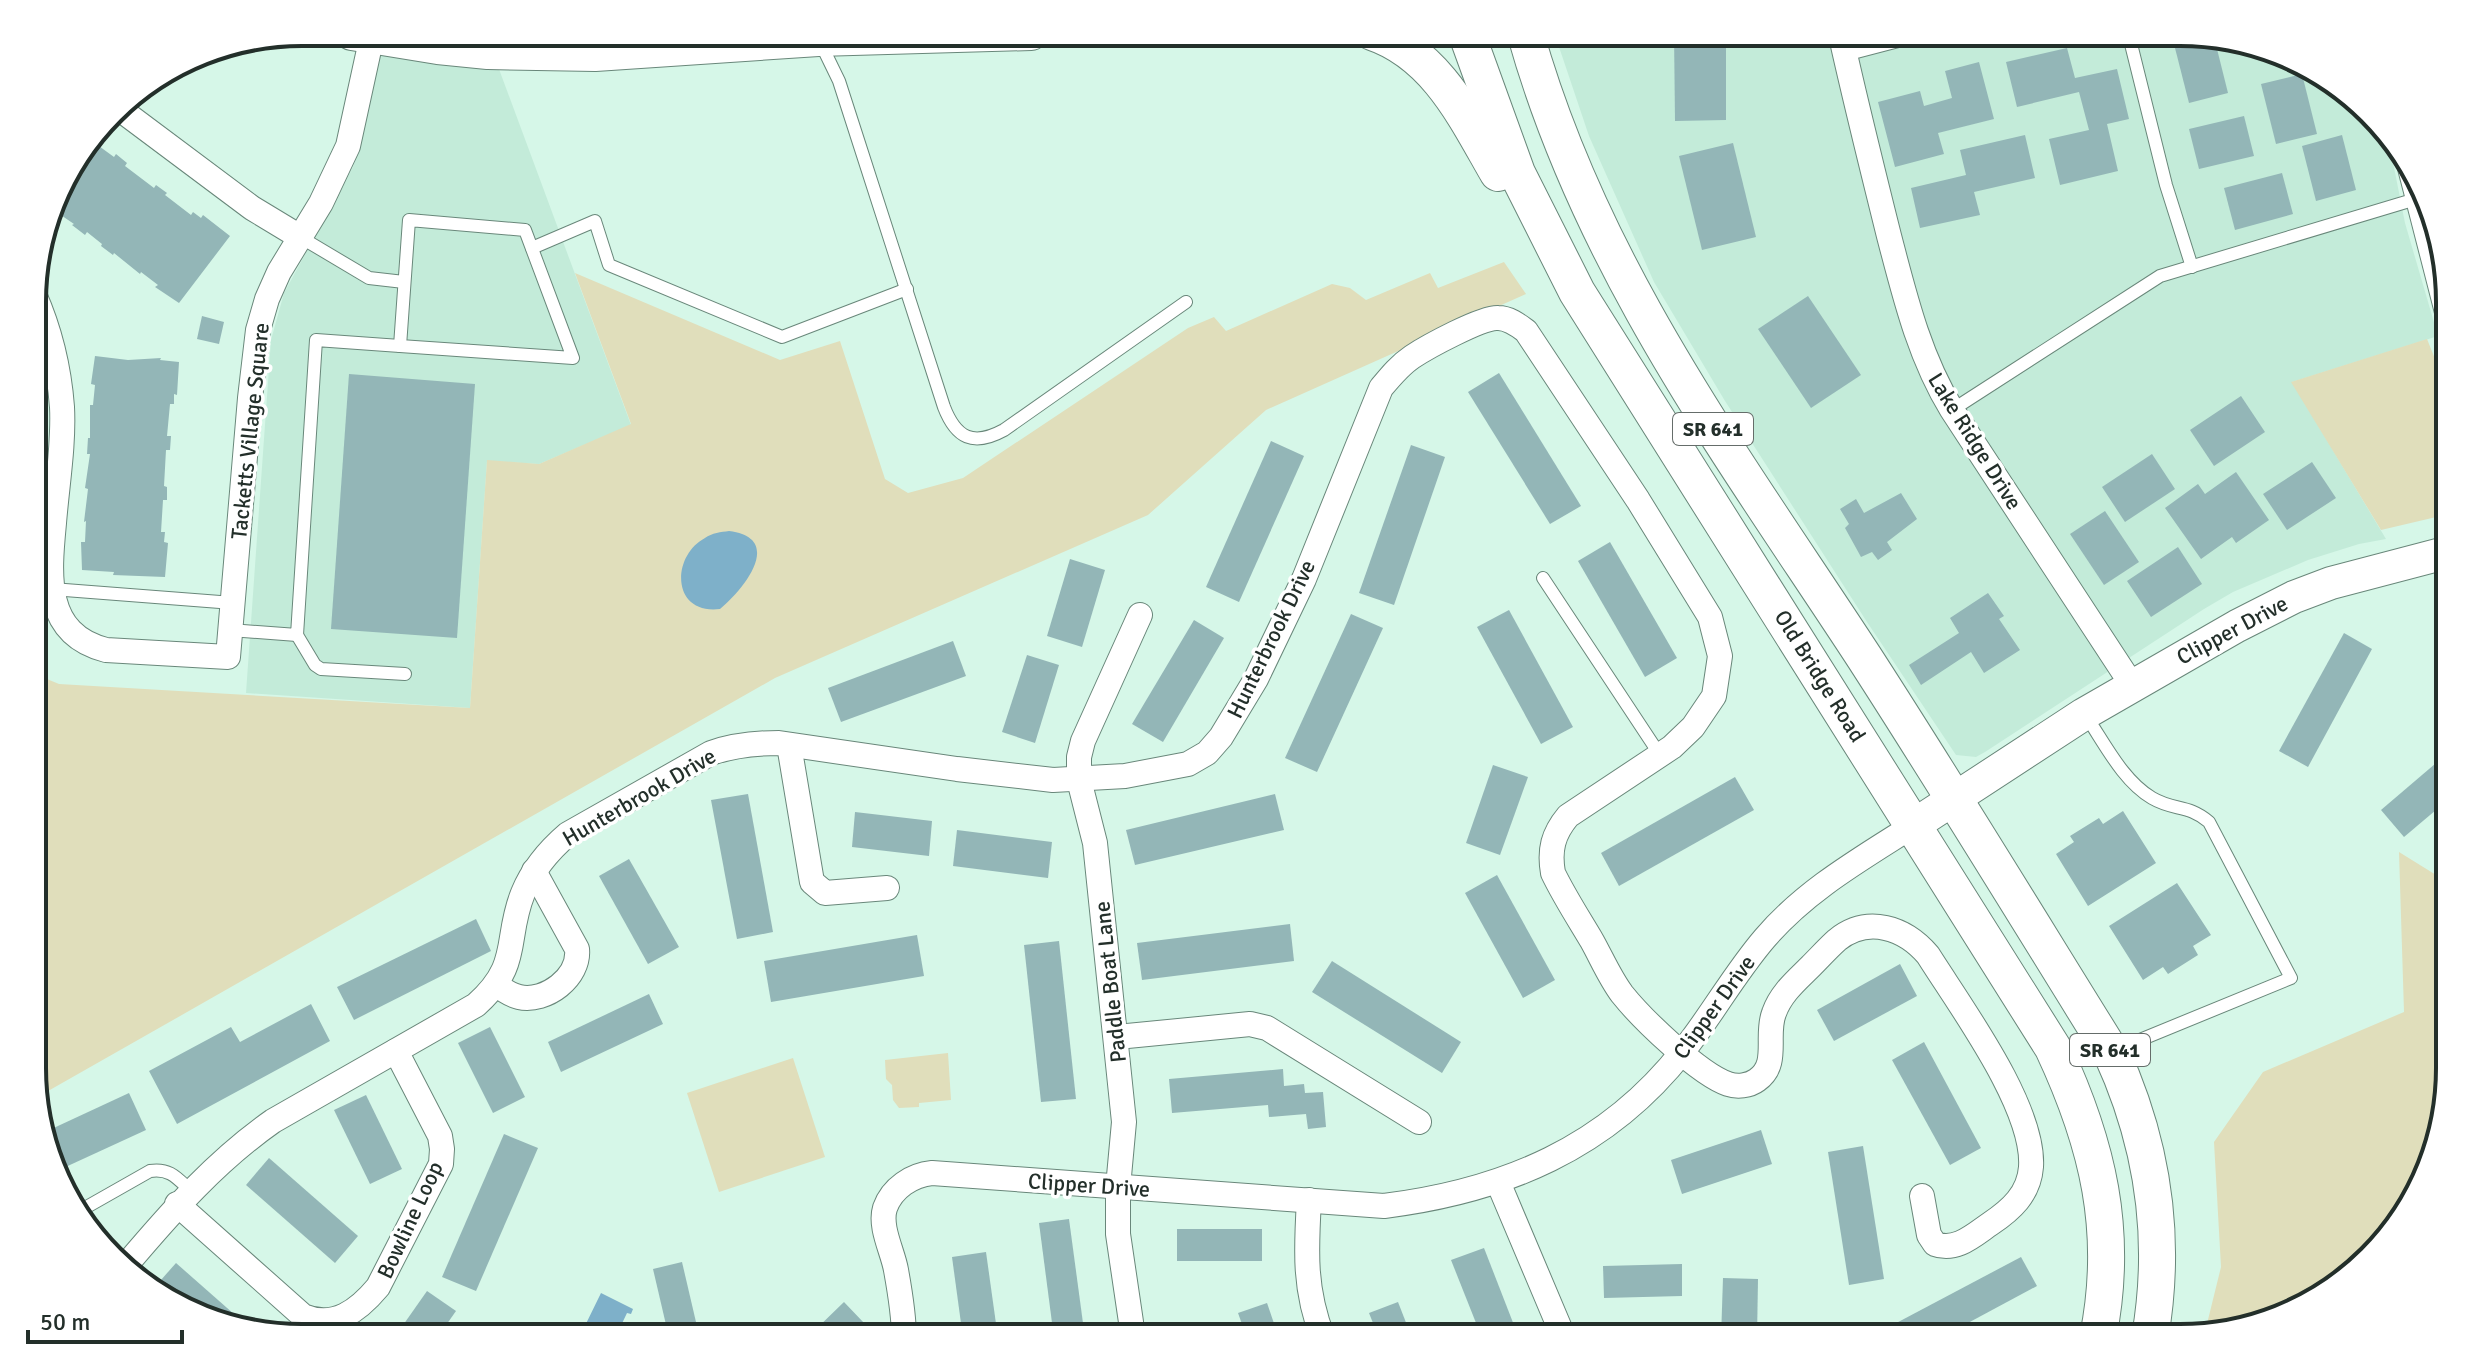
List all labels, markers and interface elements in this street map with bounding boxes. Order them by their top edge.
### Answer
street label: Tacketts Village Square [225,321,275,541]
street label: Lake Ridge Drive [1922,368,2028,514]
road number: SR 641 [1673,413,1753,445]
street label: Hunterbrook Drive [1221,555,1321,723]
street label: Clipper Drive [2172,589,2292,671]
street label: Old Bridge Road [1769,605,1871,747]
street label: Hunterbrook Drive [557,742,721,852]
street label: Paddle Boat Lane [1088,900,1132,1064]
street label: Clipper Drive [1667,950,1761,1064]
road number: SR 641 [2070,1034,2150,1066]
street label: Bowline Loop [371,1157,449,1283]
street label: Clipper Drive [1027,1167,1151,1203]
scale bar [28,1294,182,1344]
text: 50 m [40,1307,90,1337]

